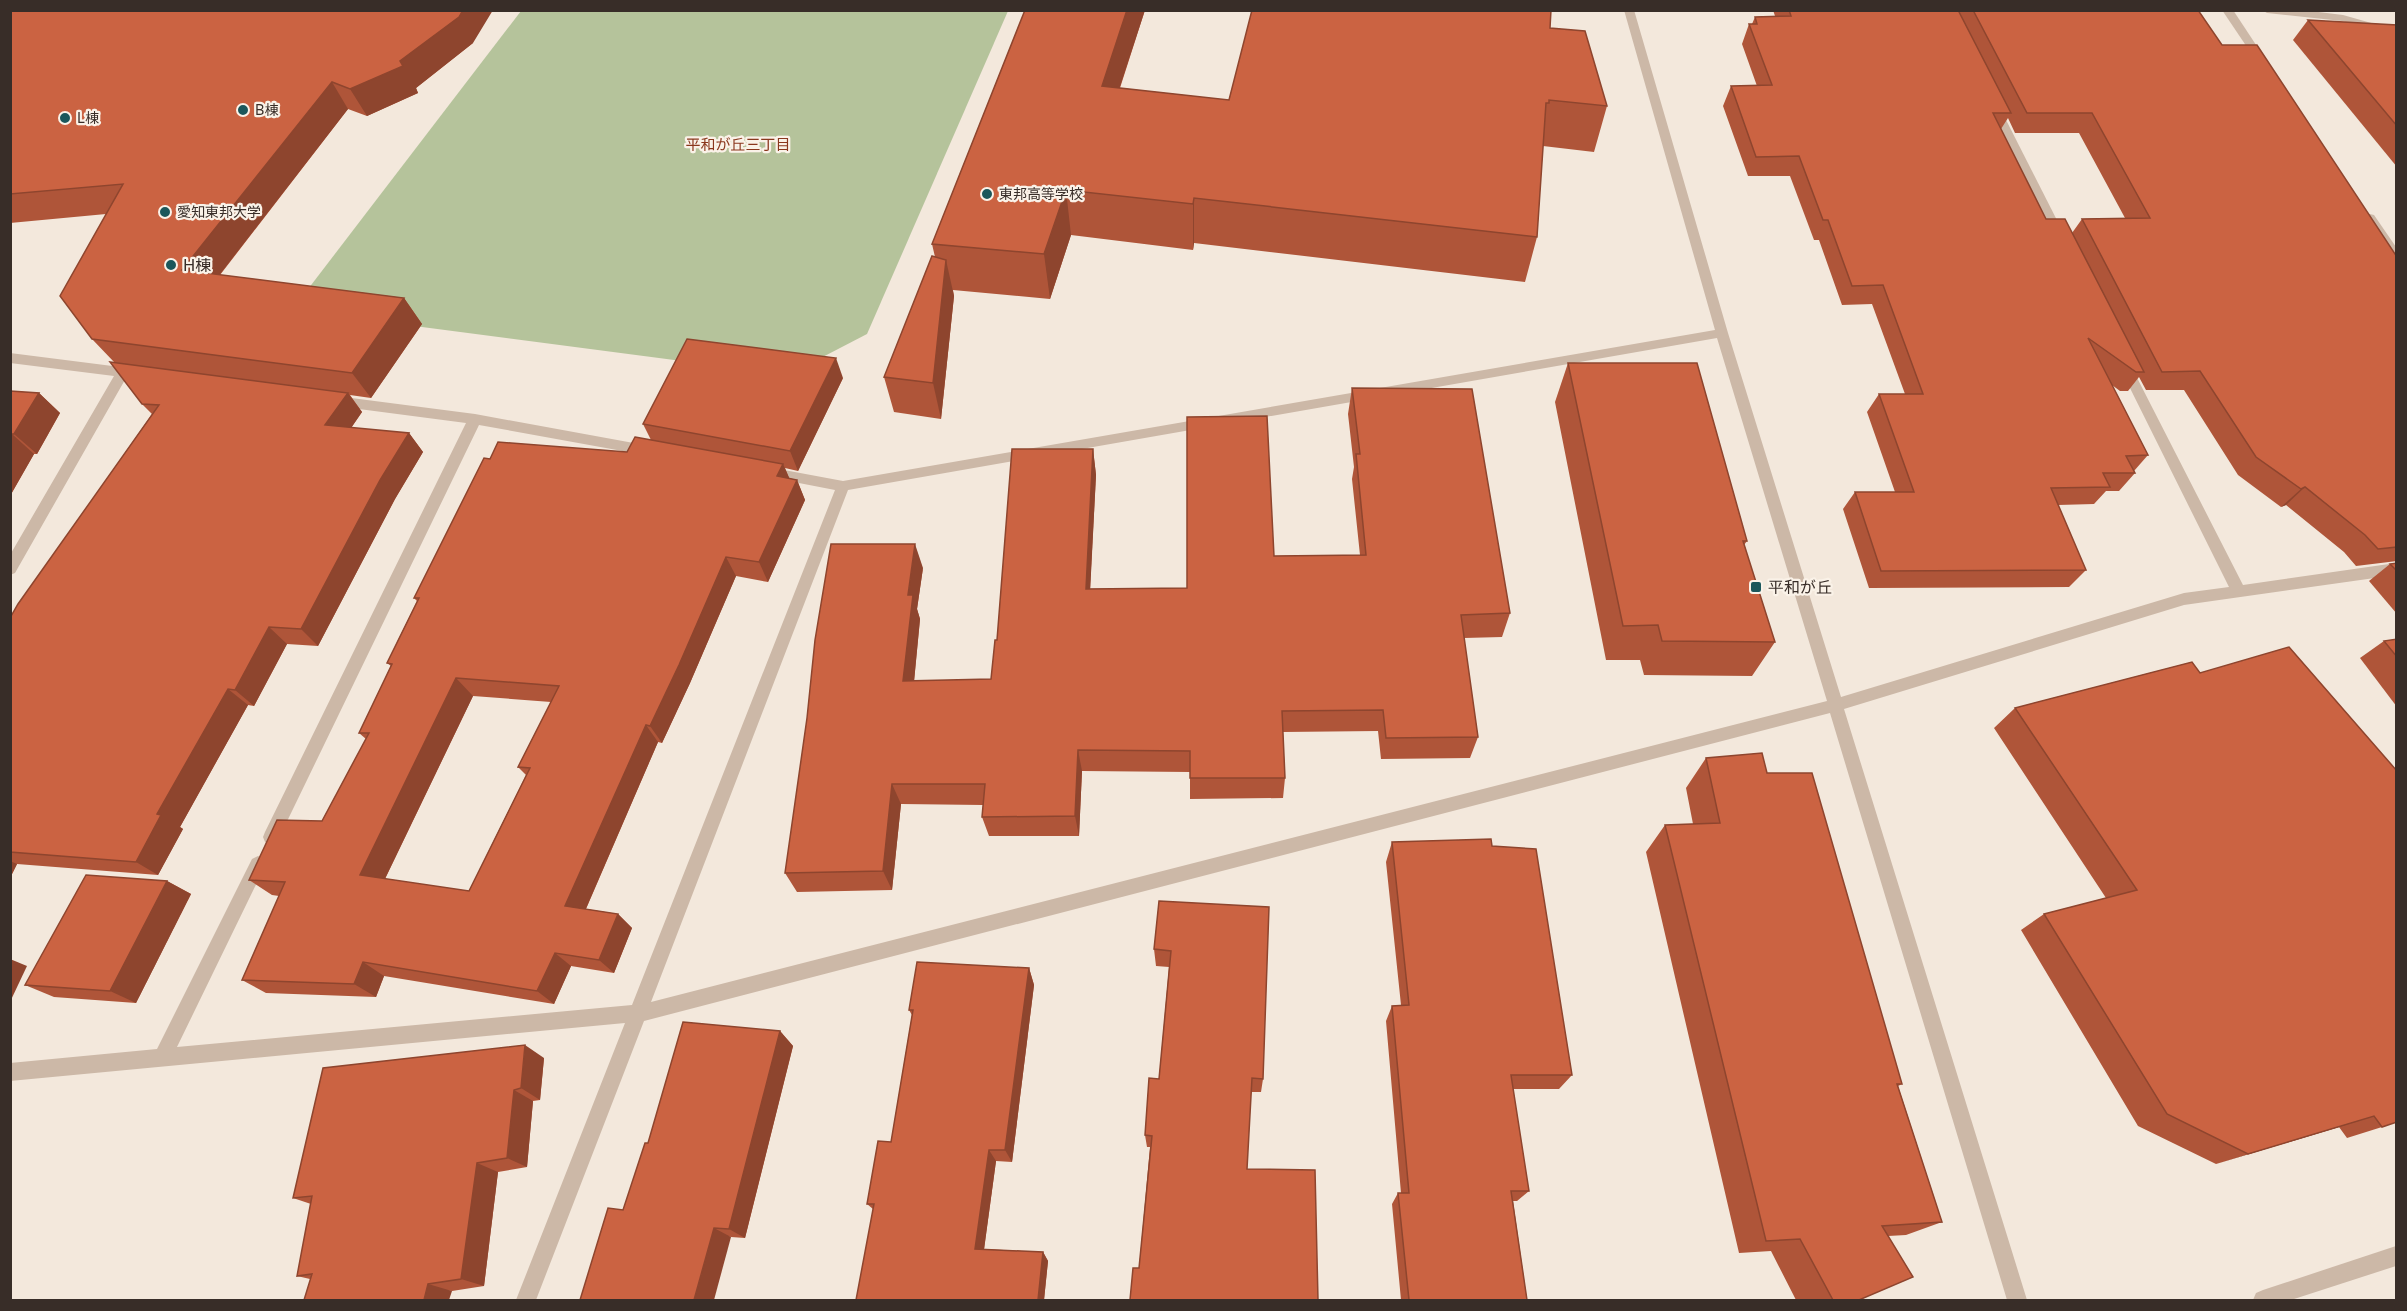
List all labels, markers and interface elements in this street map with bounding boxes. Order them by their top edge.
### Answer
place label: B棟 [255,102,278,118]
marker: B棟 [236,103,250,117]
place label: L棟 [77,110,99,126]
marker: L棟 [58,111,72,125]
district label: 平和が丘三丁目 [685,136,791,153]
place label: 東邦高等学校 [999,186,1083,202]
marker: 東邦高等学校 [980,187,994,201]
place label: 愛知東邦大学 [177,204,261,220]
marker: 愛知東邦大学 [158,205,172,219]
place label: H棟 [183,256,211,275]
marker: H棟 [164,258,178,272]
place label: 平和が丘 [1768,578,1832,597]
marker: 平和が丘 [1749,580,1763,594]

